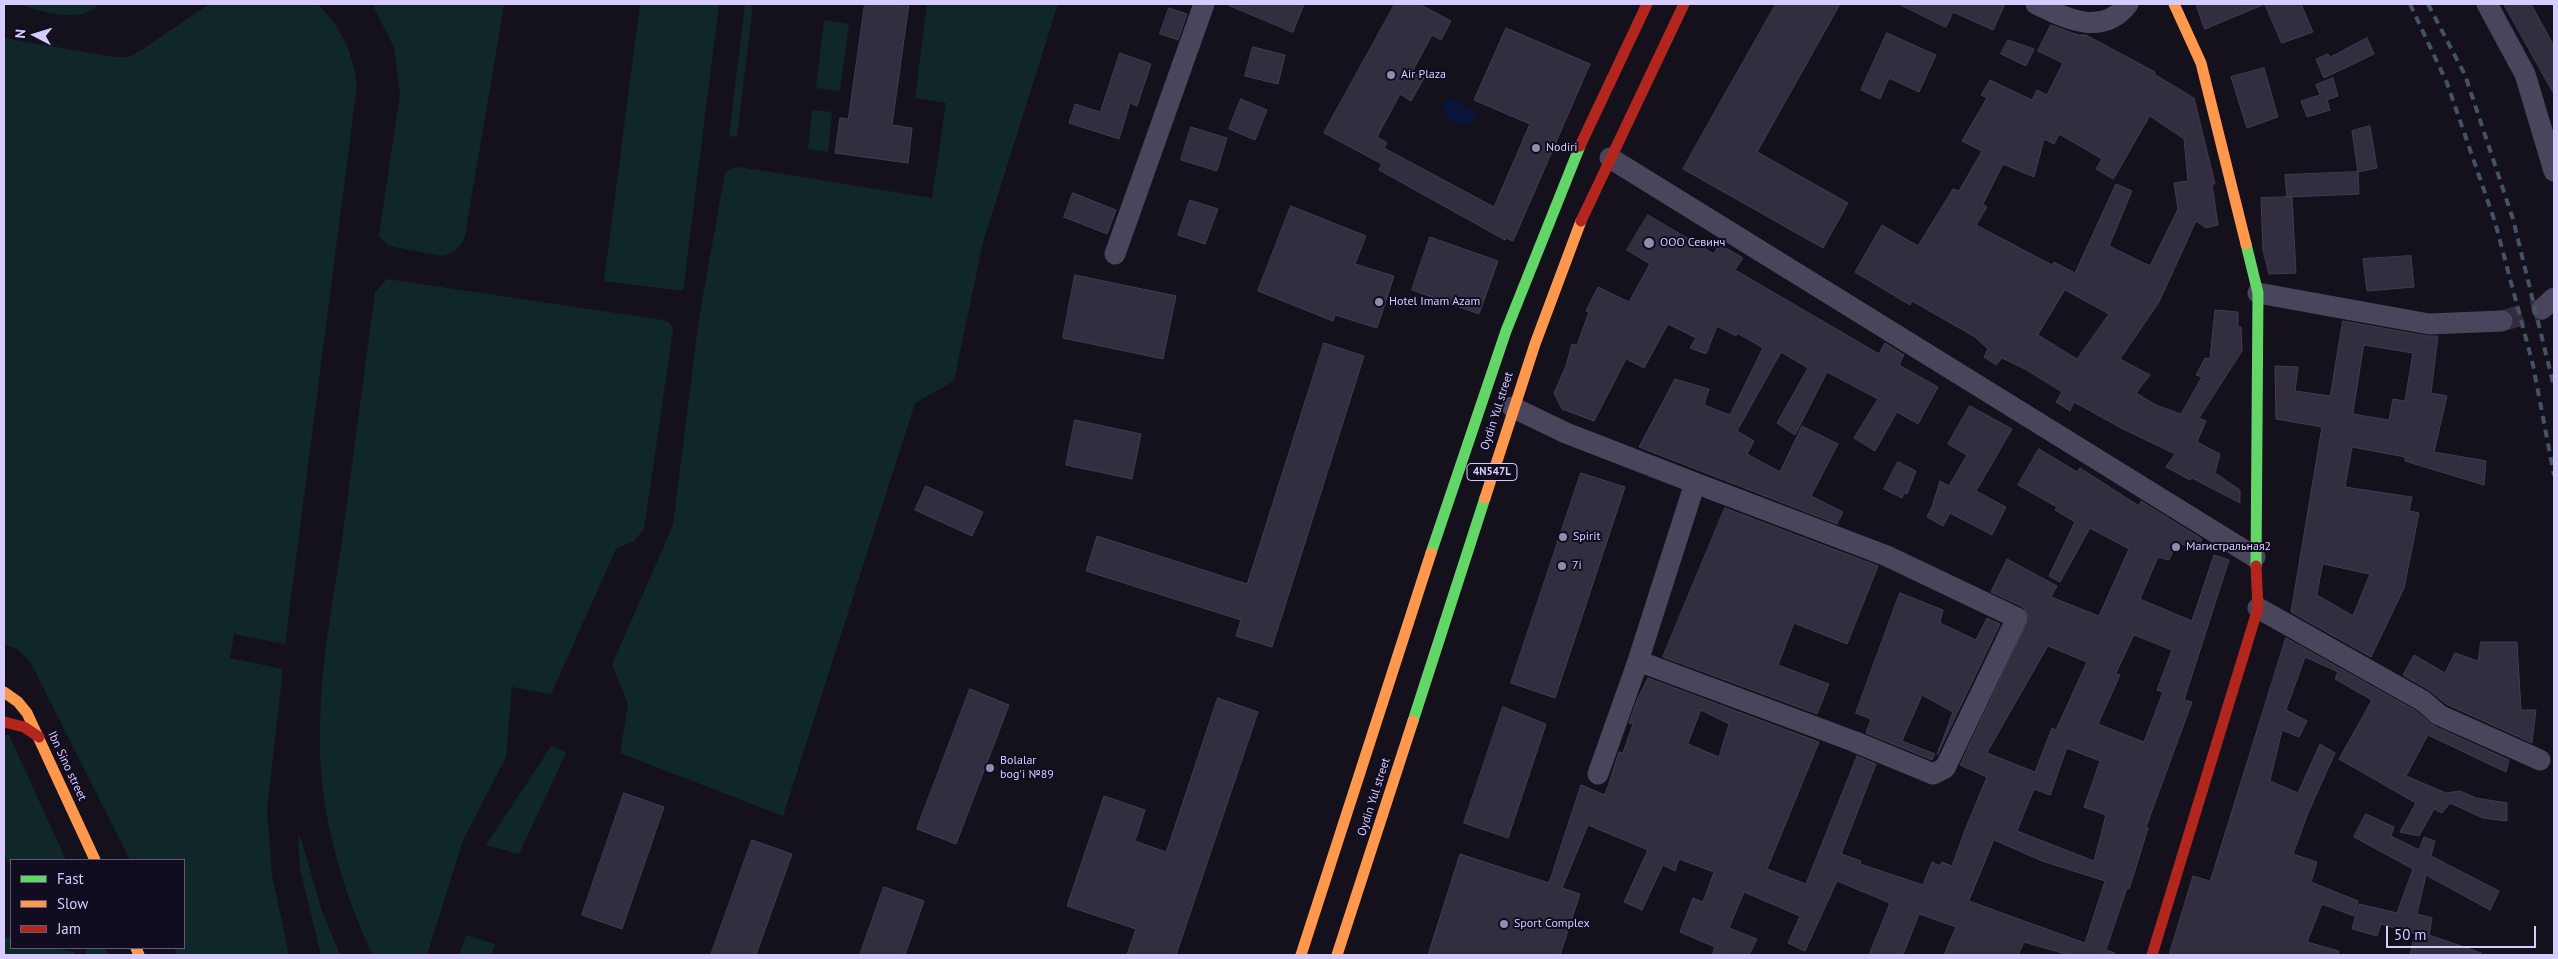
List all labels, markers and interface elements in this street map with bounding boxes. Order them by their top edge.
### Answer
north arrow [10,10,60,60]
text: N [11,28,29,39]
place label: Air Plaza [1401,68,1446,82]
marker: Air Plaza [1385,69,1397,81]
place label: Nodiri [1546,141,1577,155]
marker: Nodiri [1530,142,1542,154]
marker: ООО Севинч [1642,236,1656,250]
place label: ООО Севинч [1660,236,1725,250]
place label: Hotel Imam Azam [1389,295,1480,309]
marker: Hotel Imam Azam [1373,296,1385,308]
street label: Oydin Yul street [1478,370,1516,452]
road number: 4N547L [1467,464,1517,481]
place label: Spirit [1573,530,1600,544]
marker: Spirit [1557,531,1569,543]
place label: Магистральная2 [2186,540,2271,554]
marker: Магистральная2 [2170,541,2182,553]
place label: 7i [1572,559,1582,573]
marker: 7i [1556,560,1568,572]
street label: Ibn Sino street [45,729,89,803]
place label: Bolalar bog'i №89 [1000,754,1054,782]
street label: Oydin Yul street [1355,756,1393,838]
marker: Bolalar bog'i №89 [984,762,996,774]
legend [10,859,185,949]
text: Fast [57,869,84,888]
text: Slow [57,894,88,913]
scale bar [2388,916,2538,948]
place label: Sport Complex [1514,917,1590,931]
marker: Sport Complex [1498,918,1510,930]
text: Jam [57,919,81,938]
text: 50 m [2394,925,2427,944]

